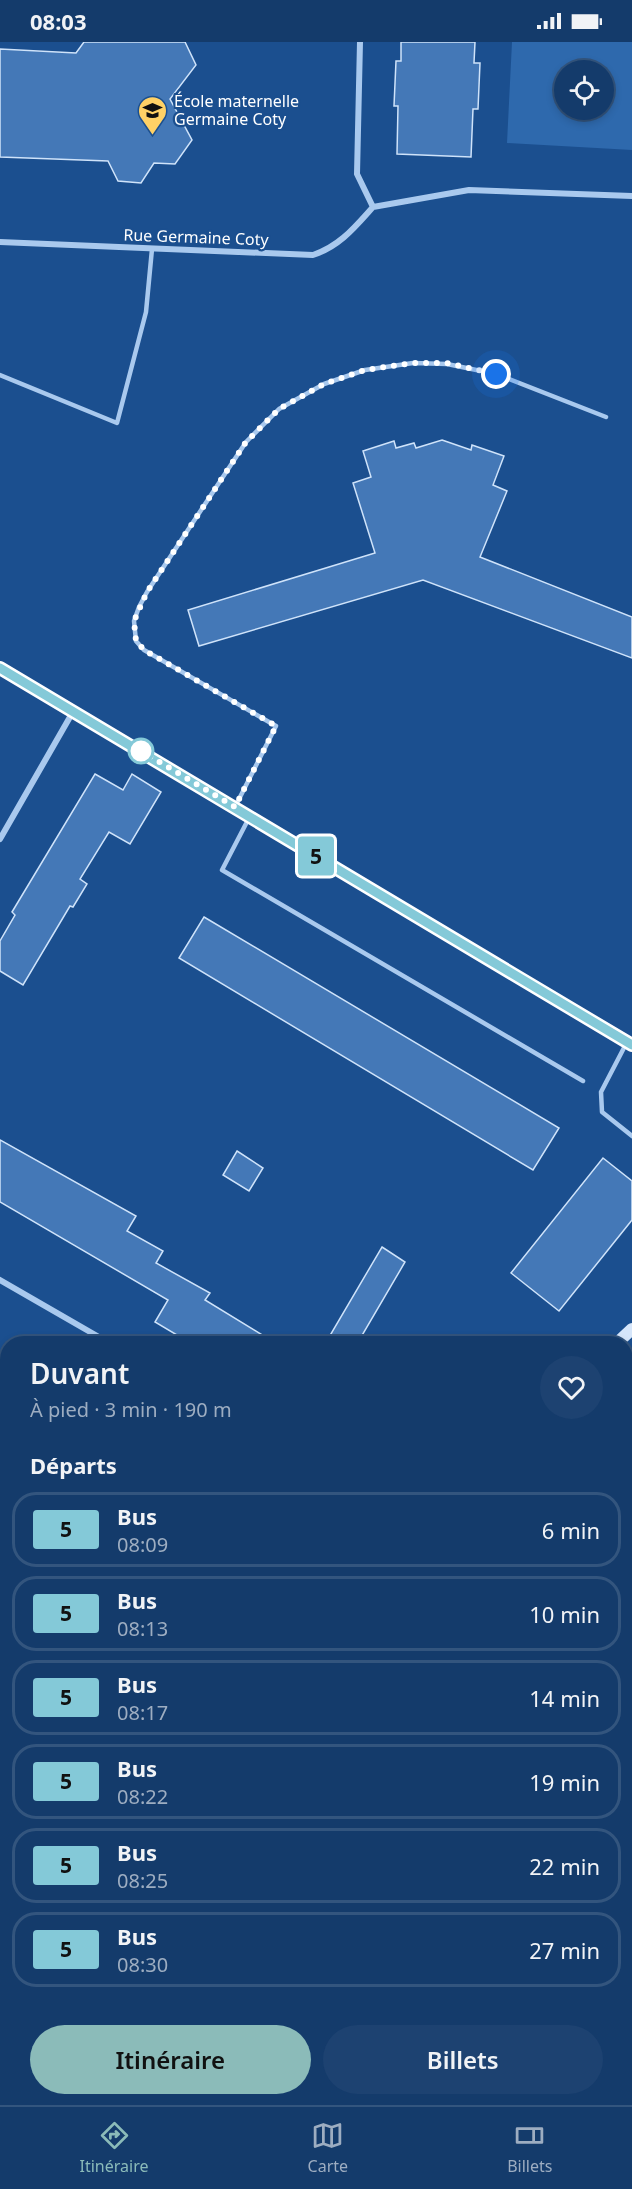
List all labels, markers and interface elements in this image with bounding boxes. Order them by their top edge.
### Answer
text: 08:03 [30,6,87,36]
map controls [554,60,614,120]
button: locate [554,60,614,120]
place label: École maternelle Germaine Coty [174,90,299,130]
school or university icon: École maternelle Germaine Coty [137,94,169,136]
street label: Rue Germaine Coty [123,223,270,251]
your location [481,359,511,389]
unlabelled marker [128,738,154,764]
line badge: 5 [296,836,336,876]
text: 5 [310,842,322,870]
text: Duvant [30,1354,129,1392]
button: heart [540,1356,603,1419]
text: À pied · 3 min · 190 m [30,1396,232,1423]
text: Départs [30,1450,117,1480]
text: Bus [117,1501,157,1531]
text: 5 [60,1515,72,1543]
text: 6 min [542,1515,600,1545]
text: 08:09 [117,1531,168,1558]
text: Bus [117,1585,157,1615]
text: 5 [60,1599,72,1627]
text: 10 min [529,1599,600,1629]
text: 08:13 [117,1615,168,1642]
text: Bus [117,1669,157,1699]
text: 5 [60,1683,72,1711]
text: 14 min [529,1683,600,1713]
text: 08:17 [117,1699,168,1726]
text: Bus [117,1753,157,1783]
text: 5 [60,1767,72,1795]
text: 19 min [529,1767,600,1797]
text: 08:22 [117,1783,168,1810]
text: Bus [117,1837,157,1867]
text: 5 [60,1851,72,1879]
text: 22 min [529,1851,600,1881]
text: 08:25 [117,1867,168,1894]
text: Bus [117,1921,157,1951]
text: 5 [60,1935,72,1963]
text: 27 min [529,1935,600,1965]
text: 08:30 [117,1951,168,1978]
button: Itinéraire [30,2025,311,2094]
button: Billets [323,2025,603,2094]
tab: Itinéraire [80,2119,149,2177]
tab: Carte [308,2119,348,2177]
tab: Billets [507,2119,552,2177]

